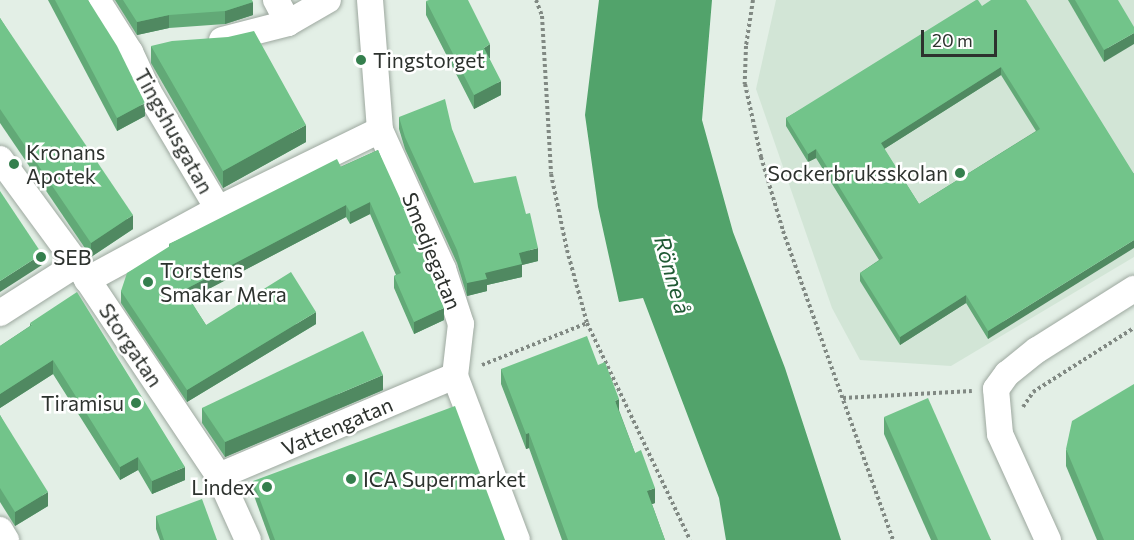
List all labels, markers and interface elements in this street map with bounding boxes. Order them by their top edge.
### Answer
scale bar [924,18,1000,56]
text: 20 m [932,29,973,51]
place label: Tingstorget [373,47,485,73]
marker: Tingstorget [354,53,368,67]
street label: Tingshusgatan [129,64,219,198]
place label: Kronans Apotek [26,139,105,189]
marker: Kronans Apotek [7,157,21,171]
place label: Sockerbruksskolan [768,160,948,186]
marker: Sockerbruksskolan [953,166,967,180]
street label: Smedjegatan [397,189,467,313]
water label: Rönne å [649,233,697,317]
place label: SEB [53,244,91,270]
marker: SEB [34,250,48,264]
place label: Torstens Smakar Mera [160,257,287,307]
marker: Torstens Smakar Mera [141,275,155,289]
street label: Storgatan [94,298,168,392]
place label: Tiramisu [41,390,124,416]
street label: Vattengatan [278,391,396,461]
marker: Tiramisu [129,396,143,410]
place label: ICA Supermarket [363,466,526,492]
marker: ICA Supermarket [344,472,358,486]
place label: Lindex [191,474,255,500]
marker: Lindex [260,480,274,494]

